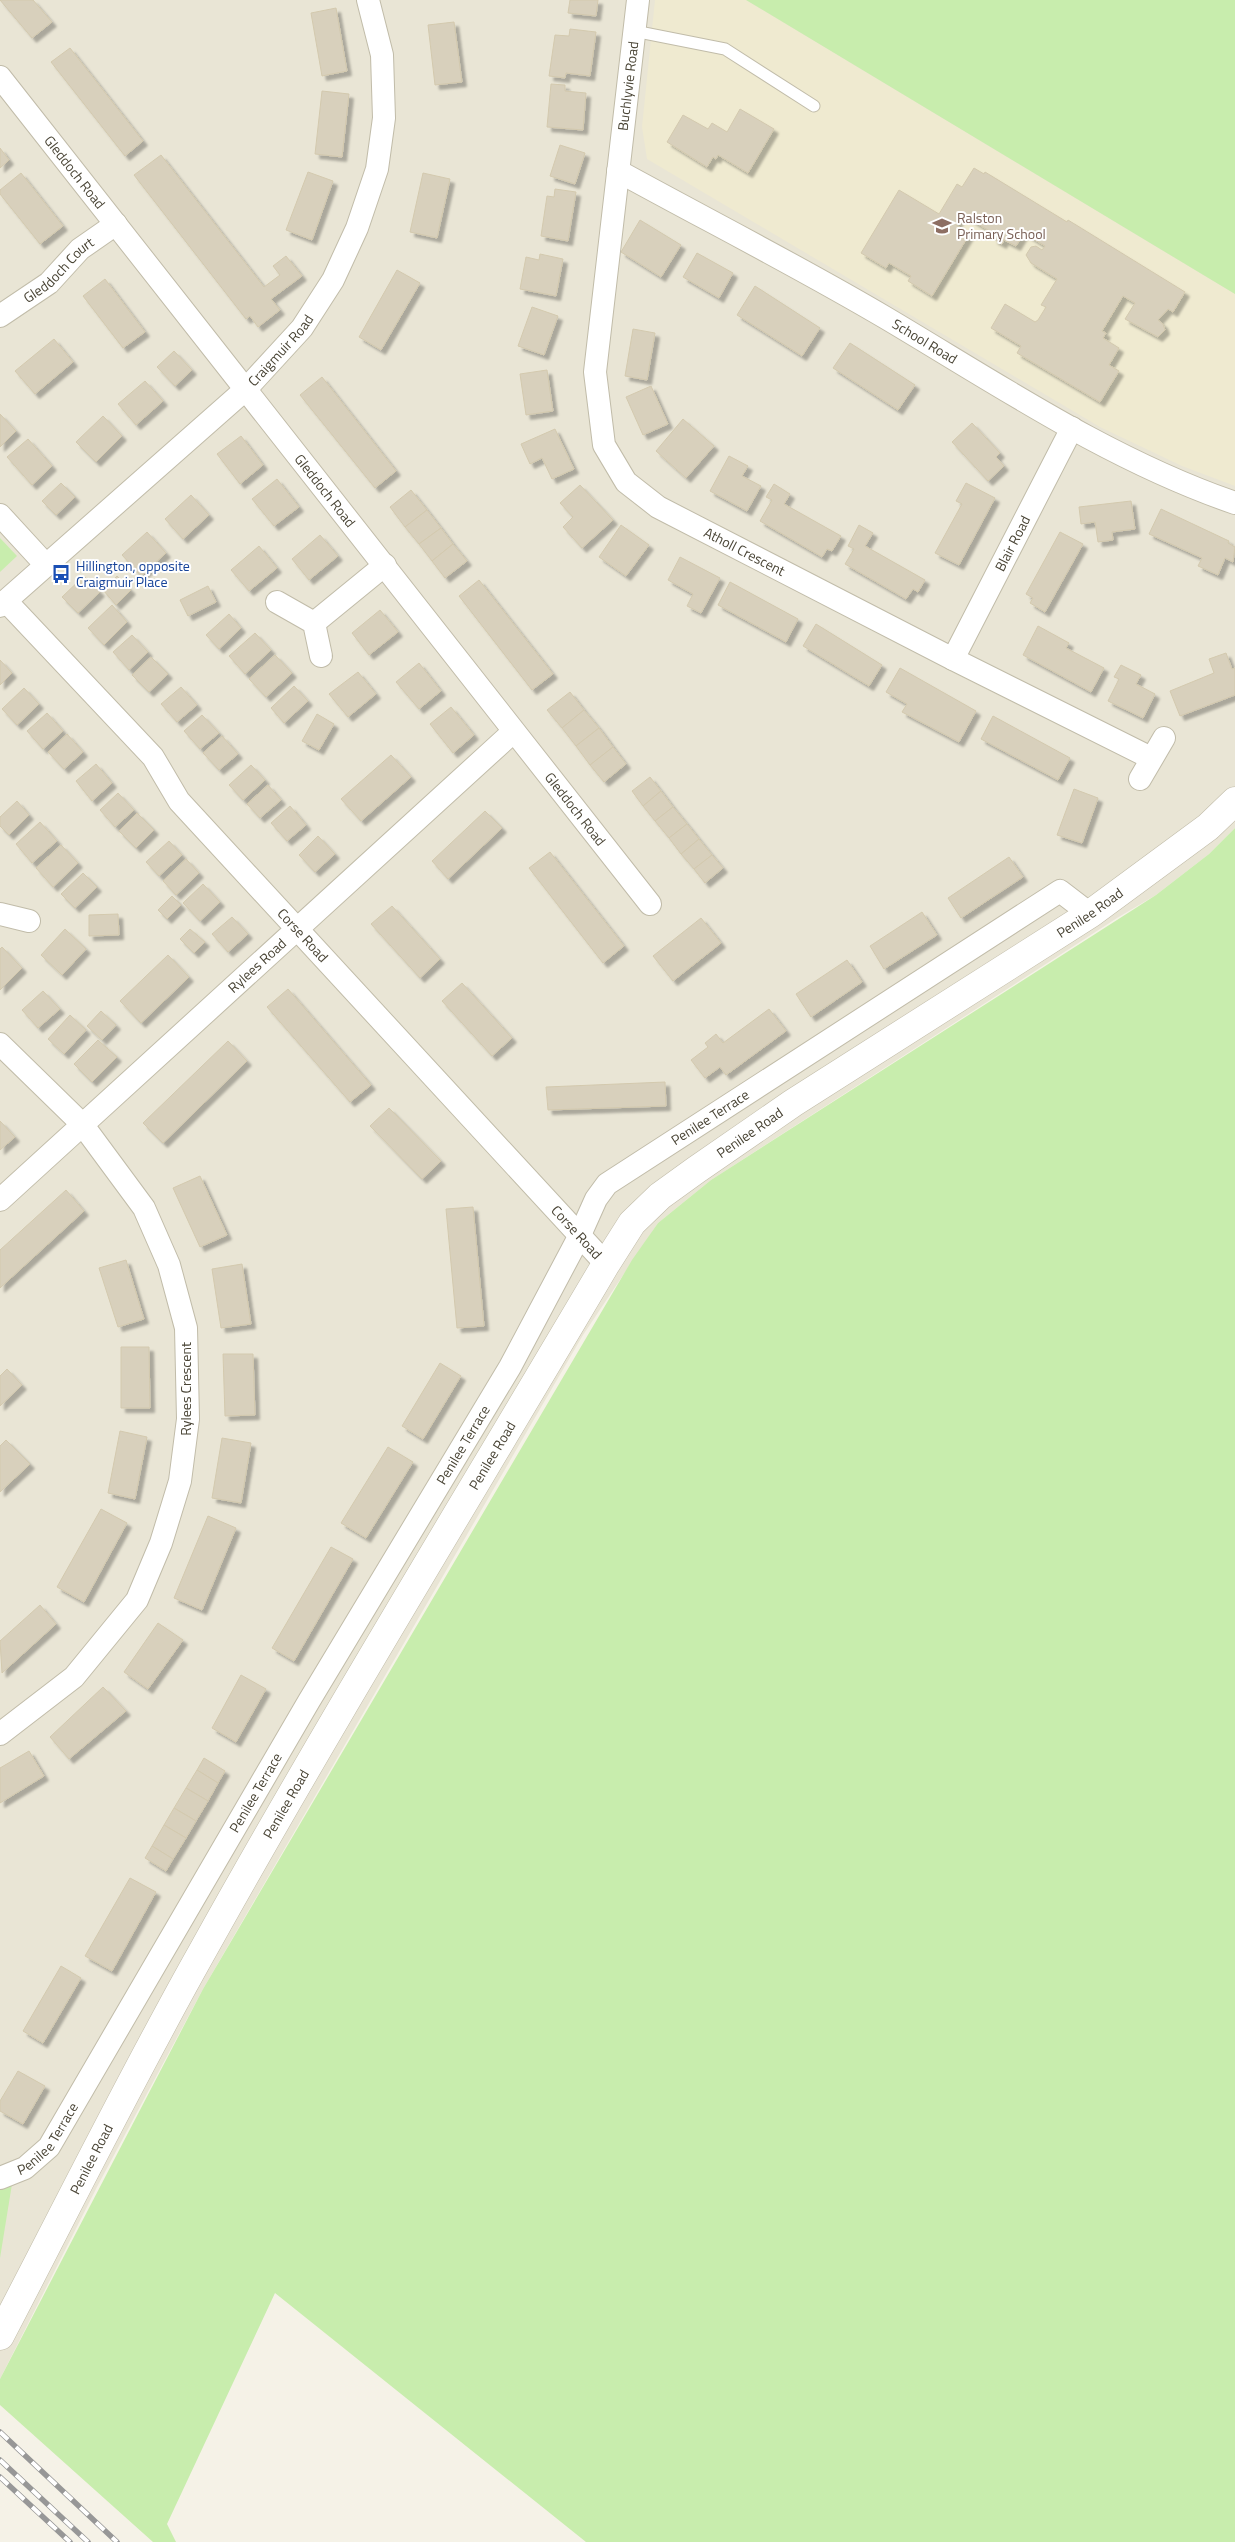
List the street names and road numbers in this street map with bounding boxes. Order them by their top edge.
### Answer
street label: Buchlyvie Road [612,40,643,132]
street label: Gleddoch Road [40,131,111,213]
street label: Gleddoch Court [19,231,98,308]
street label: Craigmuir Road [243,310,318,391]
street label: School Road [889,313,962,369]
street label: Gleddoch Road [290,449,361,531]
street label: Blair Road [989,512,1035,575]
street label: Atholl Crescent [700,521,789,581]
street label: Gleddoch Road [540,767,611,850]
street label: Penilee Road [1052,882,1127,943]
street label: Corse Road [273,903,333,967]
street label: Rylees Road [223,933,291,997]
street label: Penilee Terrace [667,1084,753,1150]
street label: Penilee Road [712,1102,787,1163]
street label: Corse Road [547,1200,607,1263]
street label: Rylees Crescent [175,1342,196,1436]
street label: Penilee Terrace [431,1401,495,1488]
street label: Penilee Road [463,1417,520,1494]
street label: Penilee Terrace [224,1748,287,1836]
street label: Penilee Road [257,1765,314,1842]
street label: Penilee Terrace [14,2098,83,2180]
street label: Penilee Road [64,2120,118,2198]

